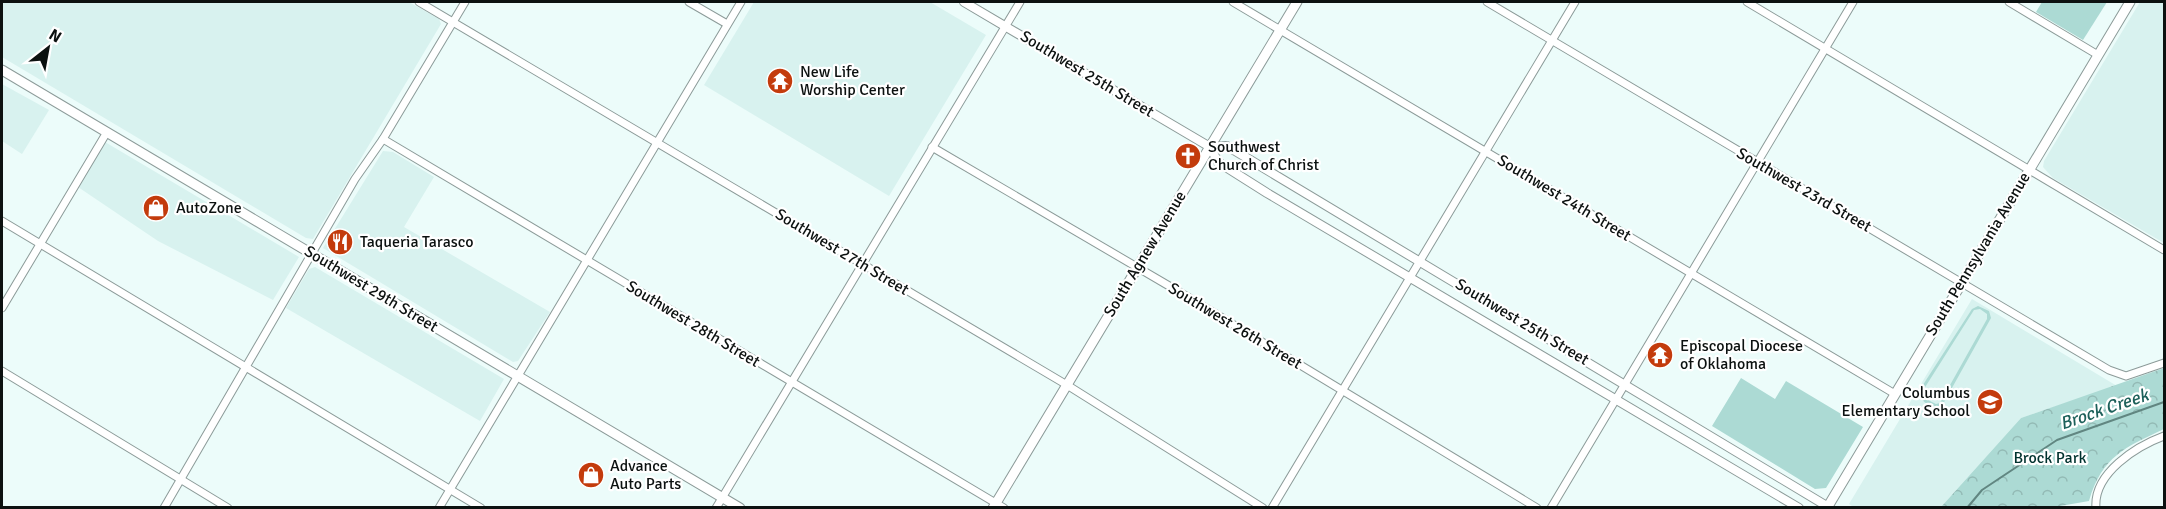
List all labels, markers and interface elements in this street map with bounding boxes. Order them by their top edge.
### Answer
north arrow [18,18,78,78]
text: N [45,25,65,47]
street label: Southwest 25th Street [1017,26,1158,122]
place label: New Life Worship Center [800,62,905,100]
temple icon: New Life Worship Center [765,66,795,96]
place label: Southwest Church of Christ [1208,137,1319,175]
church icon: Southwest Church of Christ [1173,141,1203,171]
street label: Southwest 23rd Street [1733,143,1875,237]
street label: Southwest 24th Street [1494,150,1635,246]
street label: South Pennsylvania Avenue [1921,169,2035,339]
street label: South Agnew Avenue [1099,187,1191,321]
shop icon: AutoZone [141,193,171,223]
place label: AutoZone [176,198,242,218]
street label: Southwest 27th Street [772,204,913,300]
restaurant icon: Taqueria Tarasco [325,227,355,257]
place label: Taqueria Tarasco [360,232,474,252]
street label: Southwest 29th Street [301,241,442,337]
street label: Southwest 25th Street [1452,274,1593,370]
street label: Southwest 28th Street [623,276,764,372]
street label: Southwest 26th Street [1165,278,1306,374]
place label: Episcopal Diocese of Oklahoma [1680,336,1803,374]
temple icon: Episcopal Diocese of Oklahoma [1645,340,1675,370]
place label: Columbus Elementary School [1841,383,1970,421]
water label: Brock Creek [2057,383,2153,434]
school or university icon: Columbus Elementary School [1975,387,2005,417]
park label: Brock Park [2013,448,2087,468]
place label: Advance Auto Parts [610,456,681,494]
shop icon: Advance Auto Parts [576,460,606,490]

